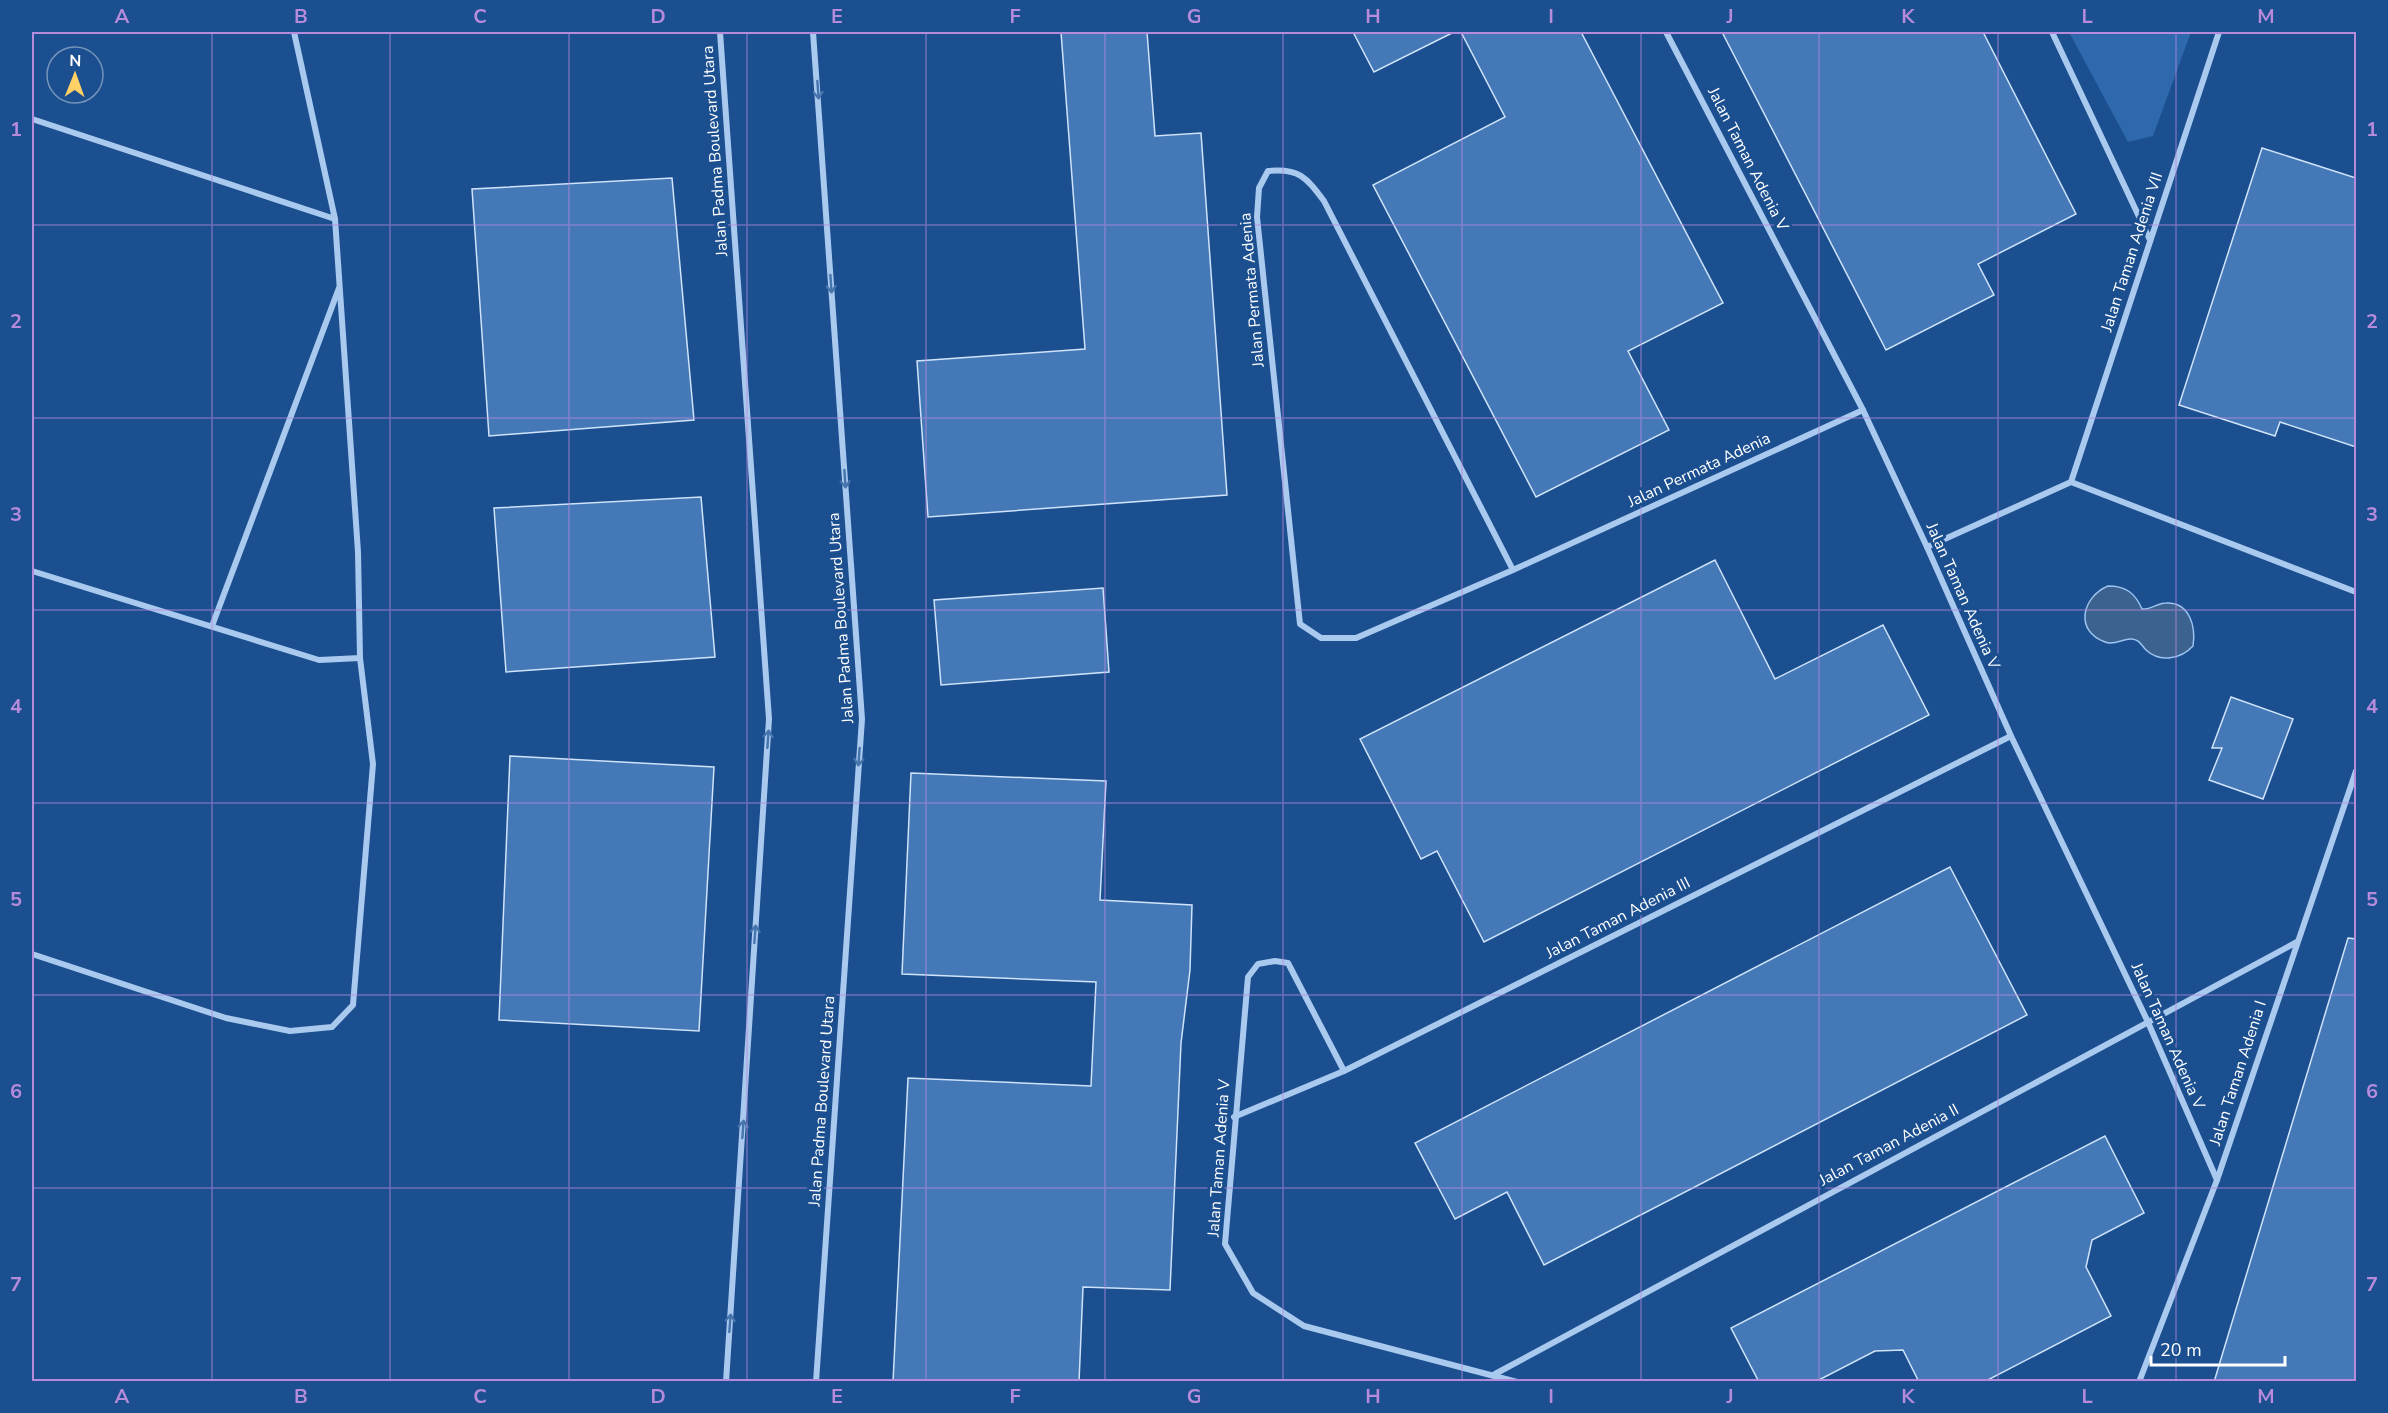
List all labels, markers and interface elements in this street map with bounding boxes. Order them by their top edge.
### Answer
text: A [115,3,130,30]
text: B [294,3,308,30]
text: C [473,3,487,30]
text: D [650,3,666,30]
text: E [831,3,843,30]
text: F [1009,3,1021,30]
text: G [1187,3,1201,30]
text: H [1365,3,1381,30]
text: I [1548,3,1554,30]
text: J [1725,3,1734,30]
text: K [1901,3,1915,30]
text: L [2081,3,2093,30]
text: M [2257,3,2275,30]
north arrow [45,45,105,105]
street label: Jalan Padma Boulevard Utara [697,45,733,258]
text: N [69,50,81,72]
one-way arrow [812,79,823,99]
street label: Jalan Taman Adenia V [1702,83,1794,235]
text: 1 [10,116,22,143]
text: 1 [2366,116,2378,143]
street label: Jalan Taman Adenia VII [2096,169,2168,335]
street label: Jalan Permata Adenia [1234,212,1270,369]
one-way arrow [826,274,837,294]
text: 2 [10,308,22,335]
text: 2 [2366,308,2378,335]
street label: Jalan Permata Adenia [1623,427,1774,513]
one-way arrow [840,468,851,488]
text: 3 [10,501,22,528]
text: 3 [2366,501,2378,528]
street label: Jalan Padma Boulevard Utara [823,512,859,725]
street label: Jalan Taman Adenia V [1920,518,2006,674]
text: 4 [10,693,22,720]
text: 4 [2366,693,2378,720]
one-way arrow [763,730,774,750]
one-way arrow [854,747,865,767]
street label: Jalan Taman Adenia III [1541,872,1694,964]
text: 5 [10,886,22,913]
text: 5 [2366,886,2378,913]
one-way arrow [750,924,761,944]
street label: Jalan Taman Adenia V [2125,958,2211,1114]
street label: Jalan Padma Boulevard Utara [804,995,840,1208]
street label: Jalan Taman Adenia I [2204,998,2272,1149]
street label: Jalan Taman Adenia V [1202,1077,1236,1239]
text: 6 [10,1078,22,1105]
text: 6 [2366,1078,2378,1105]
street label: Jalan Taman Adenia II [1814,1099,1963,1192]
one-way arrow [737,1119,748,1139]
text: 7 [10,1271,22,1298]
text: 7 [2366,1271,2378,1298]
one-way arrow [725,1314,736,1334]
scale bar [2151,1329,2284,1367]
text: 20 m [2160,1338,2202,1362]
text: A [115,1383,130,1410]
text: B [294,1383,308,1410]
text: C [473,1383,487,1410]
text: D [650,1383,666,1410]
text: E [831,1383,843,1410]
text: F [1009,1383,1021,1410]
text: G [1187,1383,1201,1410]
text: H [1365,1383,1381,1410]
text: I [1548,1383,1554,1410]
text: J [1725,1383,1734,1410]
text: K [1901,1383,1915,1410]
text: L [2081,1383,2093,1410]
text: M [2257,1383,2275,1410]

